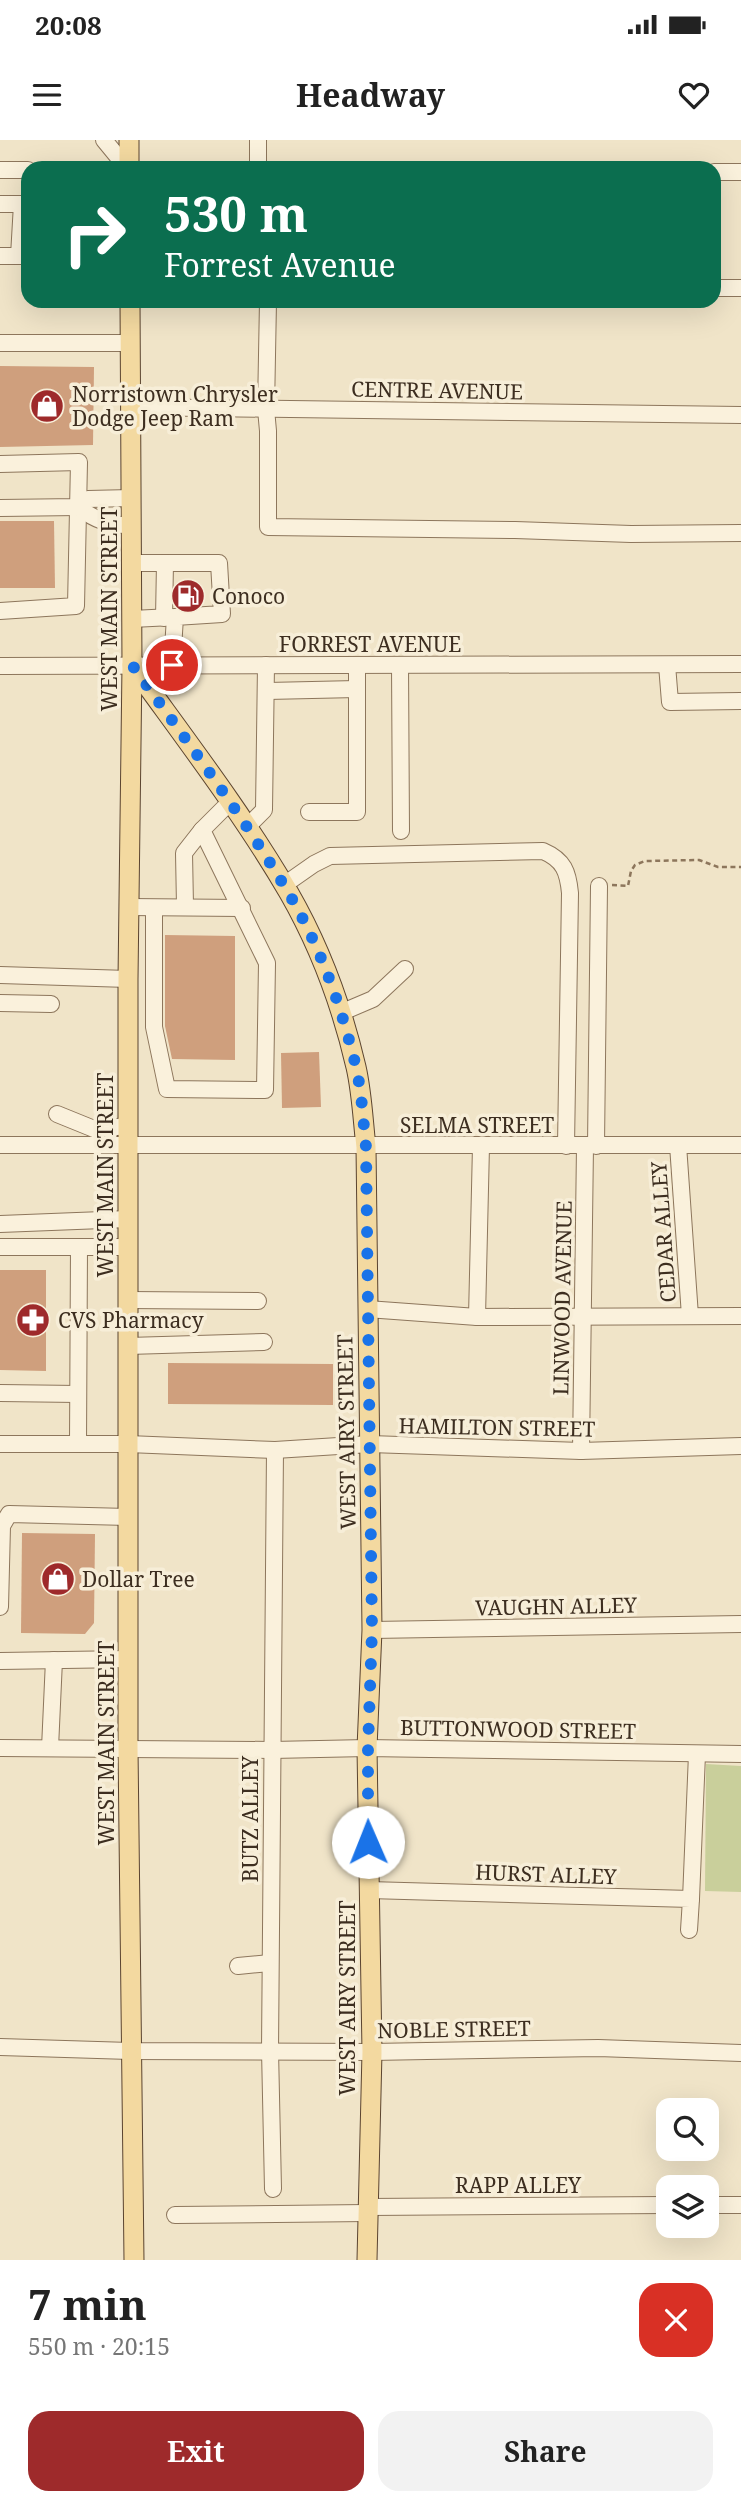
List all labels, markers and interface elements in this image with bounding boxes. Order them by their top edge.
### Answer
text: 20:08 [35,7,102,43]
text: Headway [296,73,445,116]
icon: menu [28,76,66,114]
icon: heart [675,76,713,114]
text: 530 m [164,180,308,246]
icon: right [49,189,140,280]
text: Forrest Avenue [164,243,396,286]
street label: CENTRE AVENUE [351,375,523,405]
place label: Norristown Chrysler Dodge Jeep Ram [72,380,278,432]
shop icon: Norristown Chrysler Dodge Jeep Ram [28,387,66,425]
street label: WEST MAIN STREET [95,506,123,711]
fuel station icon: Conoco [169,577,207,615]
place label: Conoco [212,582,285,610]
street label: FORREST AVENUE [279,630,461,658]
pin [142,635,202,695]
icon: arrive [153,646,191,684]
street label: WEST MAIN STREET [91,1072,119,1277]
street label: SELMA STREET [400,1111,554,1139]
street label: CEDAR ALLEY [644,1160,682,1304]
street label: LINWOOD AVENUE [546,1200,578,1396]
pharmacy icon: CVS Pharmacy [14,1301,52,1339]
place label: CVS Pharmacy [58,1306,204,1334]
street label: WEST AIRY STREET [330,1334,362,1530]
street label: HAMILTON STREET [398,1411,596,1443]
shop icon: Dollar Tree [39,1560,77,1598]
place label: Dollar Tree [82,1565,195,1593]
street label: VAUGHN ALLEY [475,1591,638,1621]
street label: WEST MAIN STREET [92,1640,120,1845]
street label: BUTTONWOOD STREET [400,1713,636,1745]
street label: BUTZ ALLEY [236,1755,264,1882]
position arrow [331,1805,405,1879]
street label: HURST ALLEY [475,1858,618,1890]
street label: WEST AIRY STREET [333,1900,361,2096]
street label: NOBLE STREET [377,2014,531,2044]
map controls [656,2098,719,2238]
button: search [656,2098,719,2161]
street label: RAPP ALLEY [455,2171,582,2199]
button: layers [656,2175,719,2238]
text: 7 min [28,2275,147,2332]
button: close [639,2283,713,2357]
text: 550 m · 20:15 [28,2330,170,2362]
button: Exit [28,2411,364,2491]
button: Share [378,2411,713,2491]

